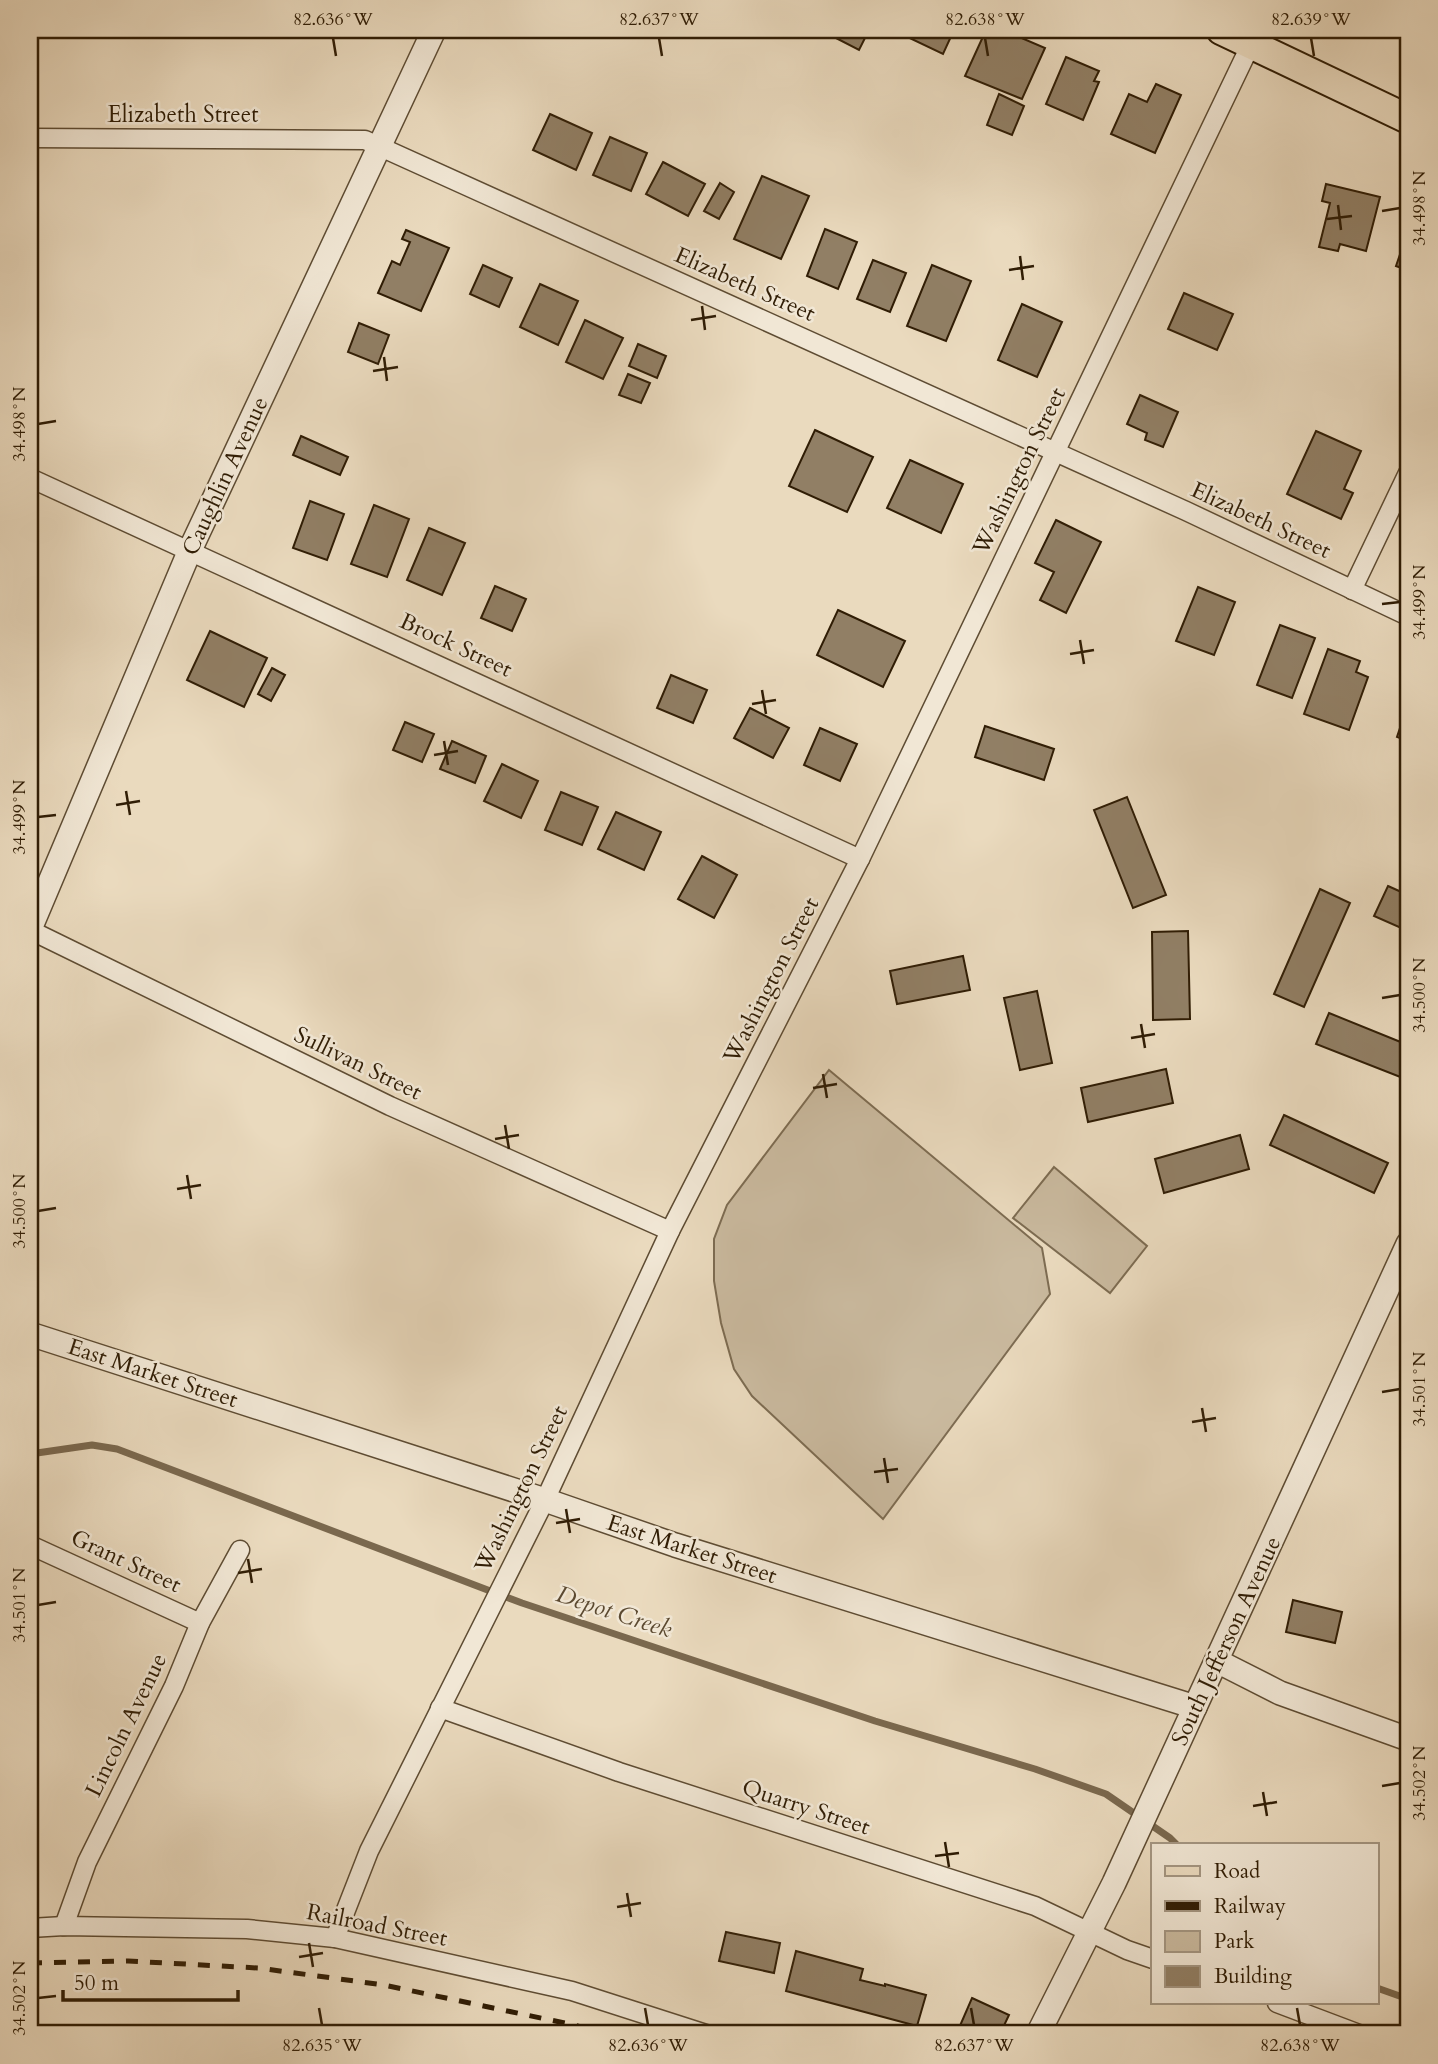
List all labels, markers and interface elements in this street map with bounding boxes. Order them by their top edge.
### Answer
text: 82.636°W [293,7,373,32]
text: 82.637°W [619,7,699,32]
text: 82.638°W [945,7,1025,32]
text: 82.639°W [1271,7,1351,32]
street label: Elizabeth Street [108,99,258,130]
text: 34.498°N [1407,170,1432,246]
street label: Elizabeth Street [670,239,820,329]
street label: Washington Street [965,382,1073,561]
text: 34.498°N [7,386,32,462]
street label: Caughlin Avenue [175,392,275,560]
street label: Elizabeth Street [1186,474,1336,566]
text: 34.499°N [1407,564,1432,640]
street label: Brock Street [395,605,517,685]
text: 34.499°N [7,779,32,855]
street label: Washington Street [715,892,826,1069]
text: 34.500°N [1407,957,1432,1033]
street label: Sullivan Street [289,1019,427,1107]
text: 34.500°N [7,1173,32,1249]
street label: East Market Street [64,1331,242,1415]
text: 34.501°N [1407,1351,1432,1427]
street label: Washington Street [467,1400,575,1579]
street label: East Market Street [603,1507,781,1591]
street label: Grant Street [66,1522,186,1600]
street label: South Jefferson Avenue [1164,1531,1288,1751]
text: 34.501°N [7,1567,32,1643]
water label: Depot Creek [552,1578,676,1646]
street label: Lincoln Avenue [78,1648,174,1802]
text: 34.502°N [1407,1745,1432,1821]
street label: Quarry Street [738,1772,874,1842]
legend [1151,1843,1378,2004]
text: Road [1214,1857,1260,1886]
text: Railway [1214,1892,1286,1921]
street label: Railroad Street [304,1896,450,1954]
text: Park [1214,1927,1255,1956]
scale bar [63,1959,238,2003]
text: 34.502°N [7,1960,32,2036]
text: Building [1214,1962,1292,1991]
text: 50 m [74,1969,119,1998]
text: 82.635°W [282,2033,362,2058]
text: 82.636°W [608,2033,688,2058]
text: 82.637°W [934,2033,1014,2058]
text: 82.638°W [1260,2033,1340,2058]

